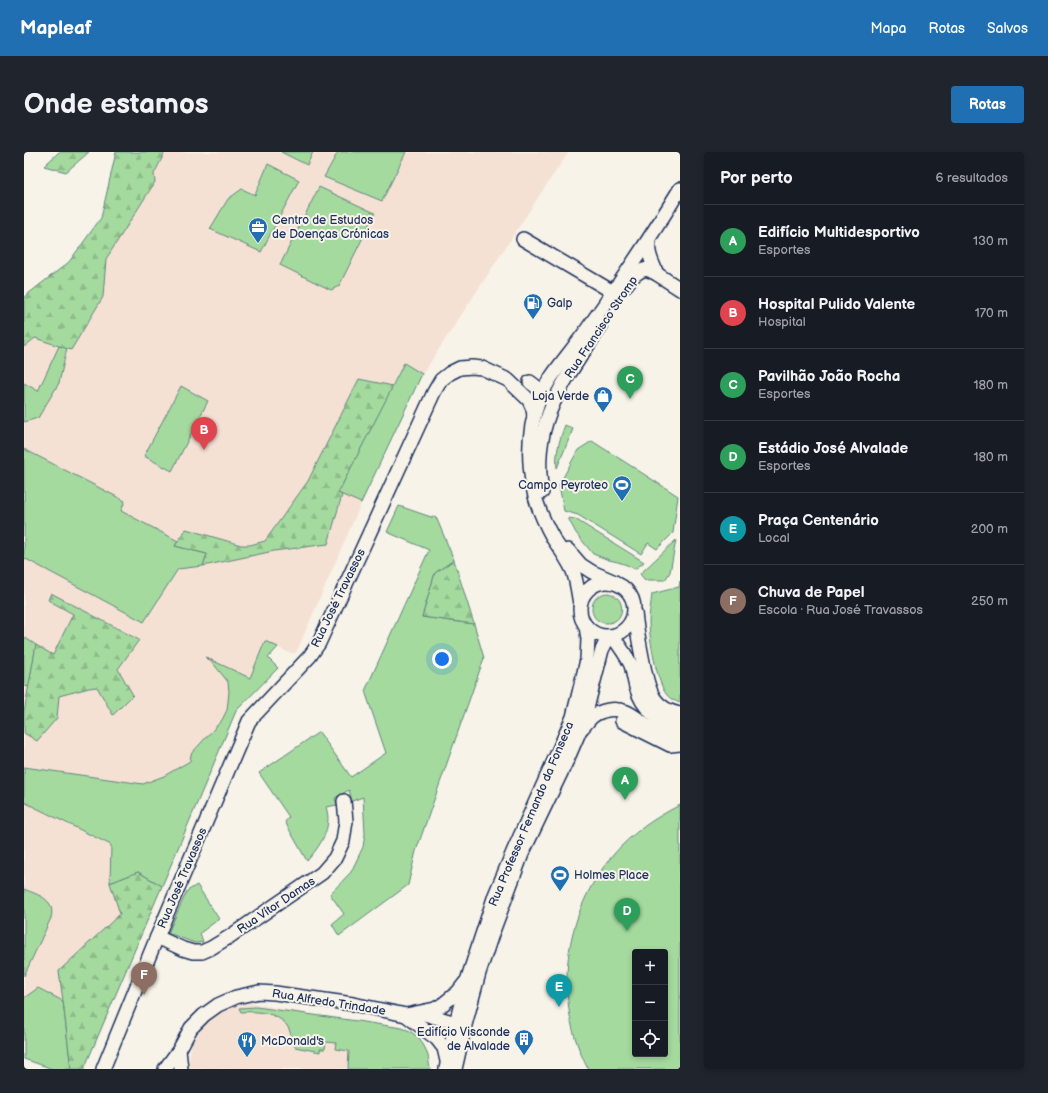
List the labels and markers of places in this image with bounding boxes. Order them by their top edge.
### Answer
place label: Centro de Estudos de Doenças Crónicas [272,213,389,242]
office icon: Centro de Estudos de Doenças Crónicas [247,216,269,244]
fuel station icon: Galp [522,292,544,320]
place label: Galp [547,296,572,311]
pin: C [617,366,643,399]
shop icon: Loja Verde [592,385,614,413]
place label: Loja Verde [532,389,589,404]
pin: B [191,417,217,450]
sports icon: Campo Peyroteo [611,474,633,502]
place label: Campo Peyroteo [518,478,608,493]
pin: A [612,767,638,800]
sports icon: Holmes Place [549,864,571,892]
place label: Holmes Place [574,868,649,883]
pin: D [614,898,640,931]
pin: F [131,962,157,995]
pin: E [546,974,572,1007]
place label: Edifício Visconde de Alvalade [417,1025,510,1054]
building icon: Edifício Visconde de Alvalade [513,1028,535,1056]
restaurant icon: McDonald's [236,1030,258,1058]
place label: McDonald's [261,1034,324,1049]

